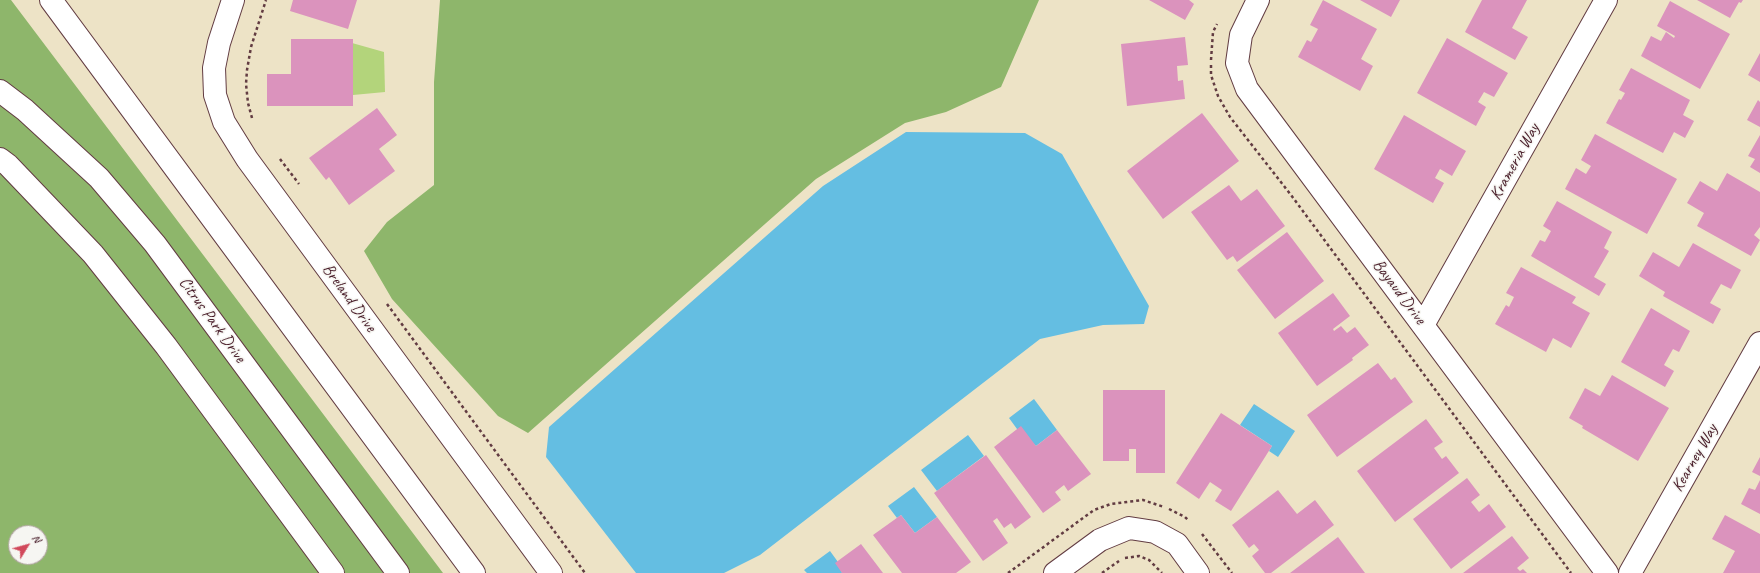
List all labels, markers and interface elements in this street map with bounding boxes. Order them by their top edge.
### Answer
street label: Krameria Way [1486,120,1544,204]
street label: Bayaud Drive [1368,255,1430,329]
street label: Breland Drive [317,260,381,336]
street label: Citrus Park Drive [174,273,250,367]
street label: Kearney Way [1668,421,1722,495]
north arrow [8,525,48,565]
text: N [29,531,44,545]

